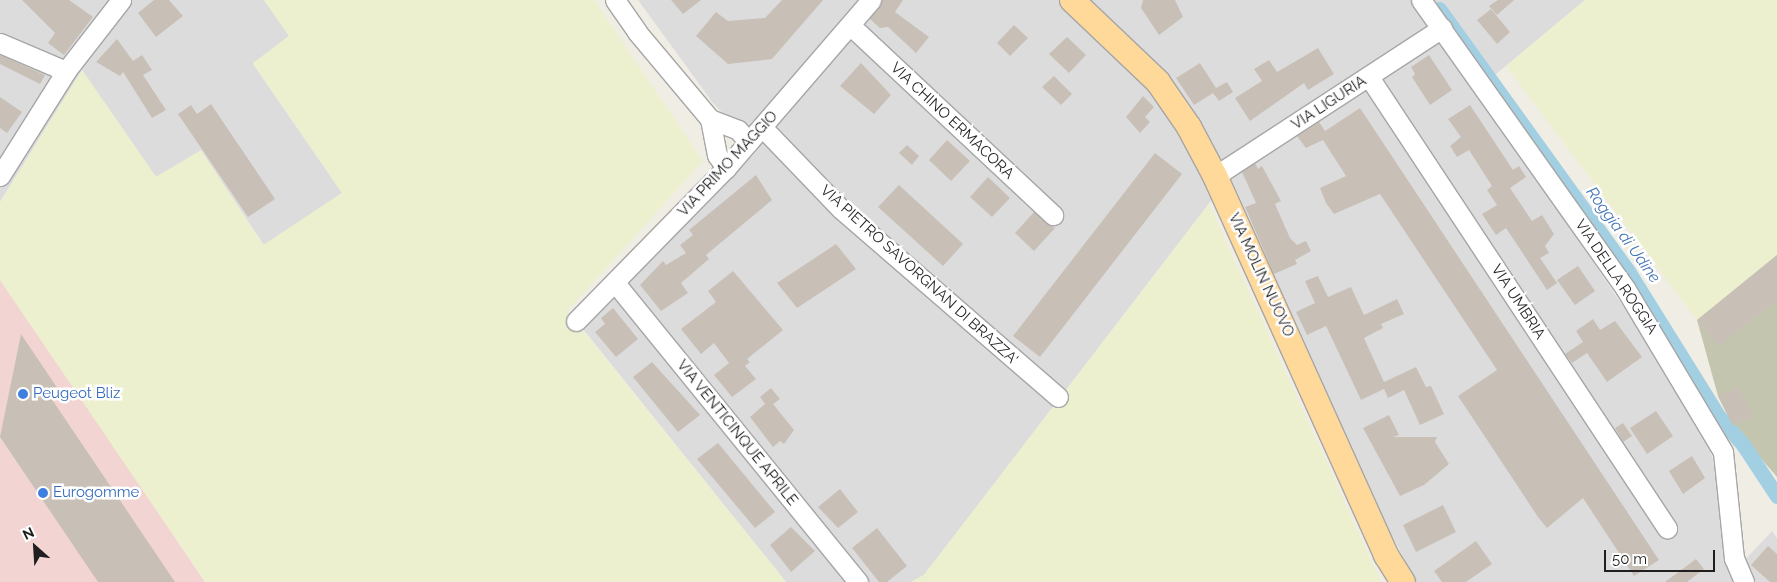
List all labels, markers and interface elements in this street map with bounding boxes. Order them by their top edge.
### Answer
street label: VIA CHINO ERMACORA [886,59,1018,183]
street label: VIA LIGURIA [1288,72,1370,134]
street label: VIA PRIMO MAGGIO [674,107,782,221]
street label: VIA PIETRO SAVORGNAN DI BRAZZA' [816,181,1022,369]
water label: Roggia di Udine [1582,183,1664,287]
street label: VIA MOLIN NUOVO [1224,210,1298,340]
street label: VIA DELLA ROGGIA [1571,216,1661,338]
street label: VIA UMBRIA [1487,261,1549,343]
street label: VIA VENTICINQUE APRILE [672,356,802,510]
place label: Peugeot Bliz [33,385,120,403]
marker: Peugeot Bliz [17,388,29,400]
place label: Eurogomme [53,484,139,502]
marker: Eurogomme [37,487,49,499]
north arrow [10,522,60,572]
text: N [20,524,37,543]
scale bar [1607,540,1718,572]
text: 50 m [1612,550,1647,568]

